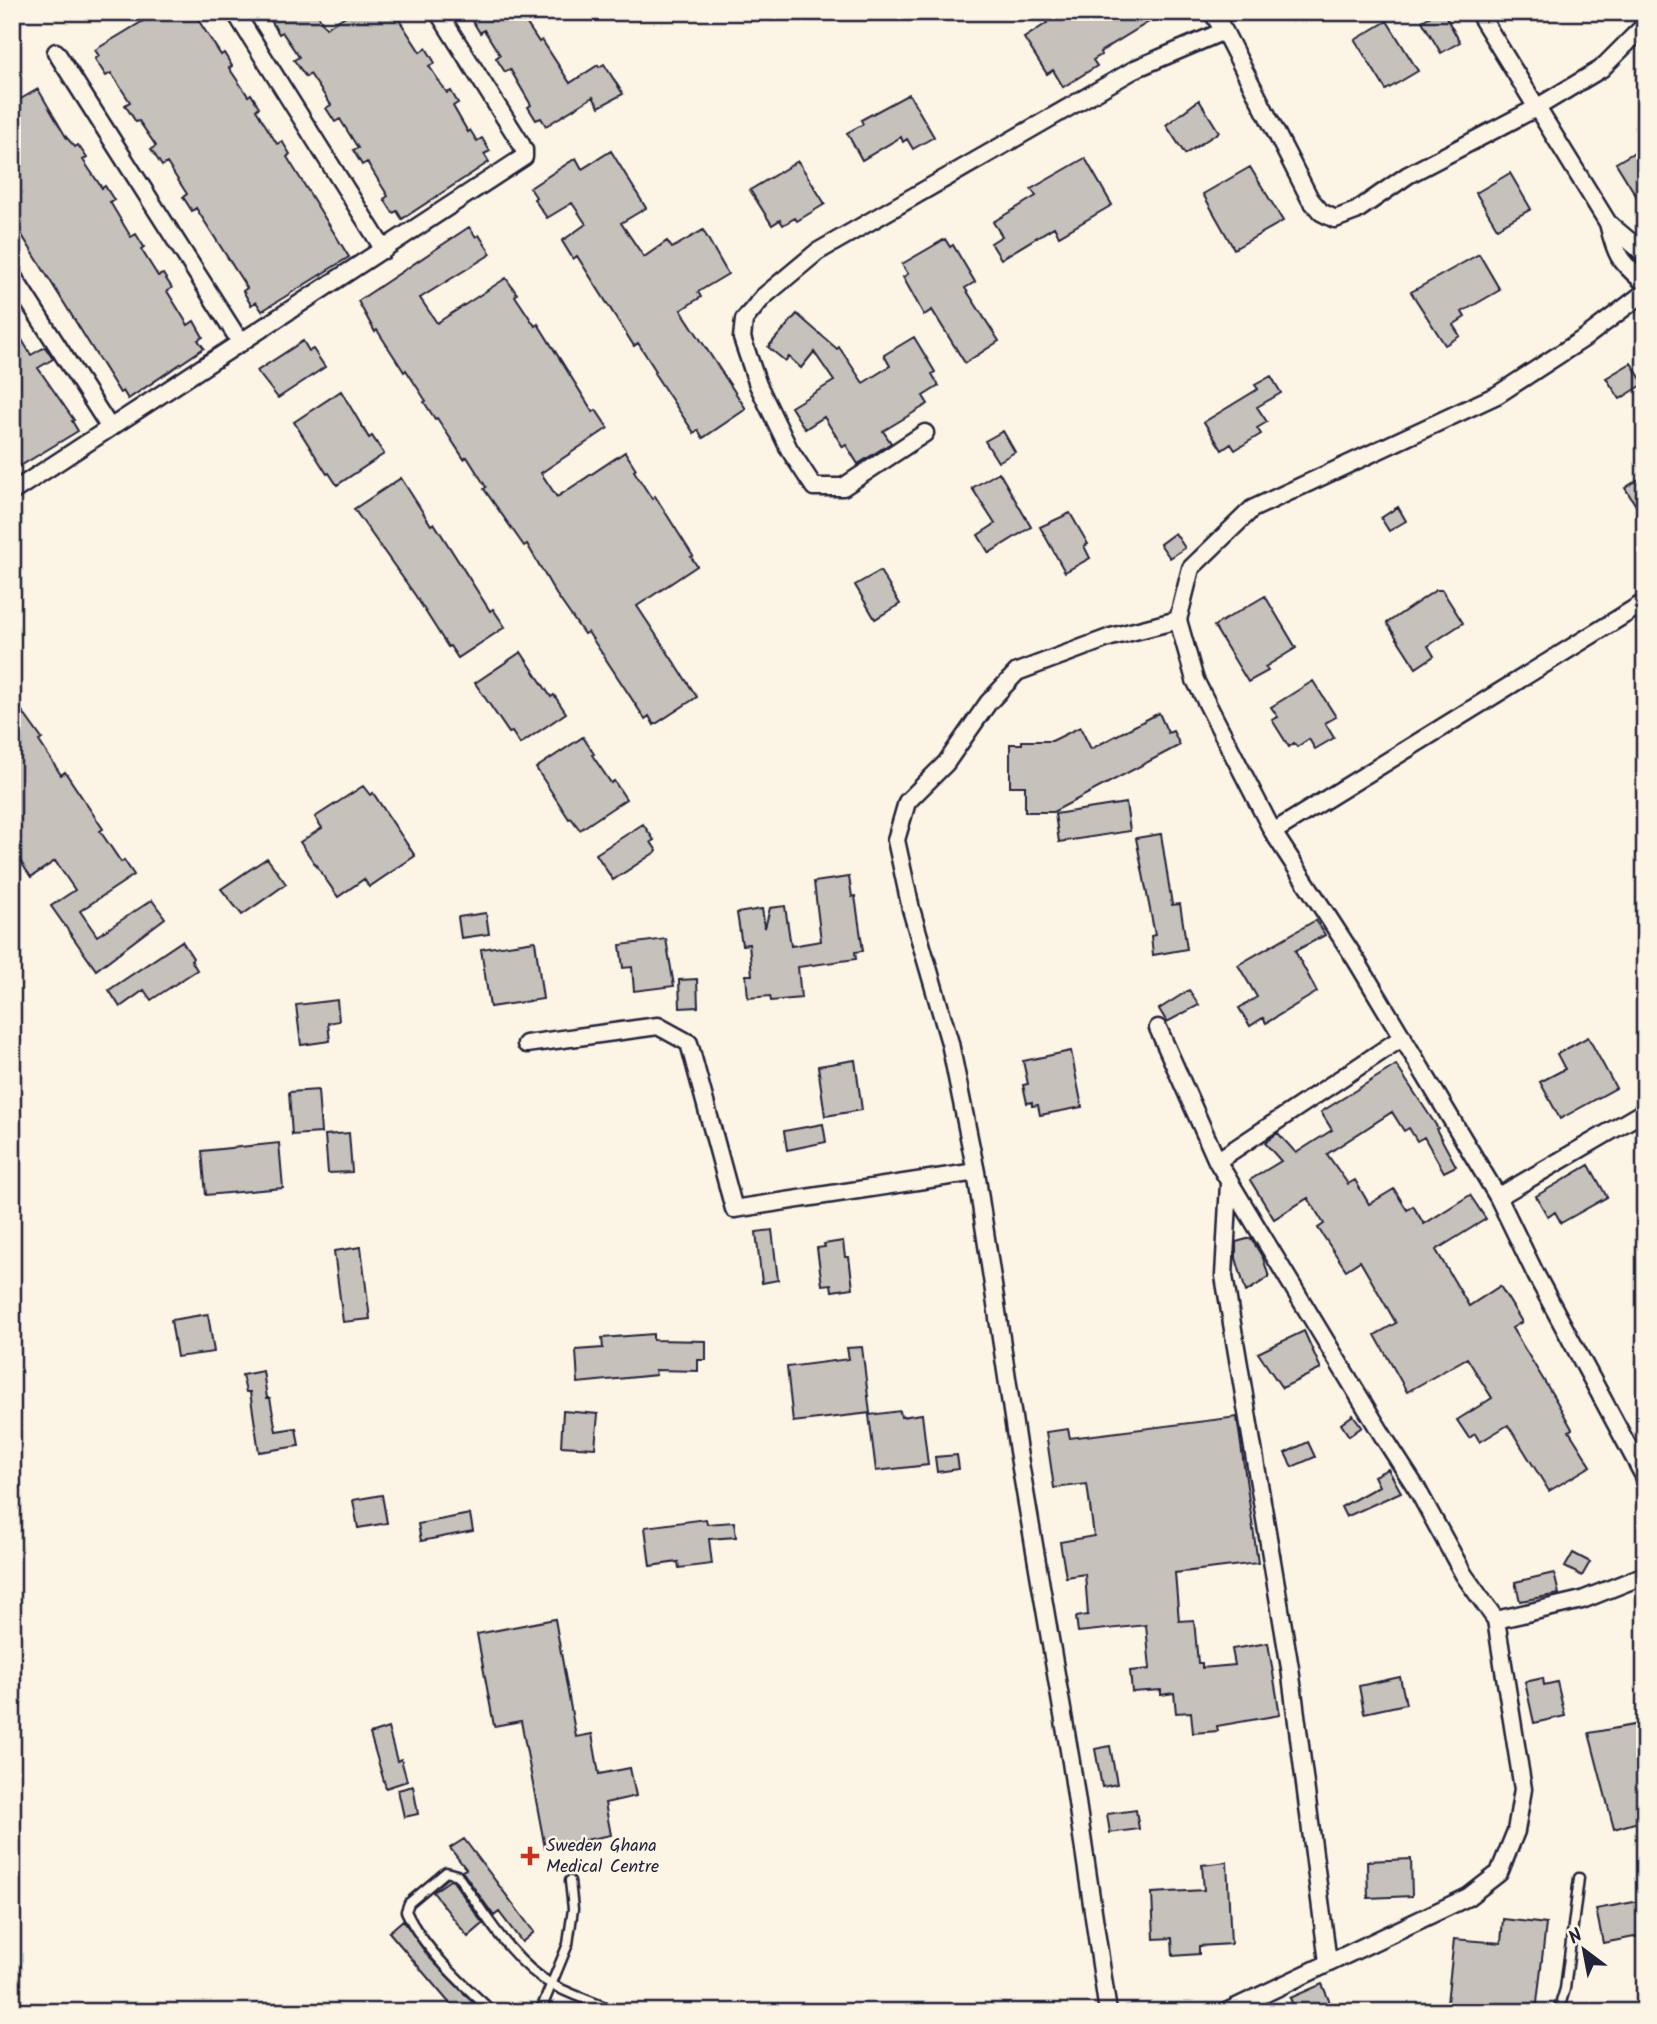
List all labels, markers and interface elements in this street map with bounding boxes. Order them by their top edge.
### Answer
place label: Sweden Ghana Medical Centre [546,1832,659,1882]
marker: Sweden Ghana Medical Centre [520,1846,540,1866]
north arrow [1548,1916,1618,1986]
text: N [1563,1921,1589,1953]

